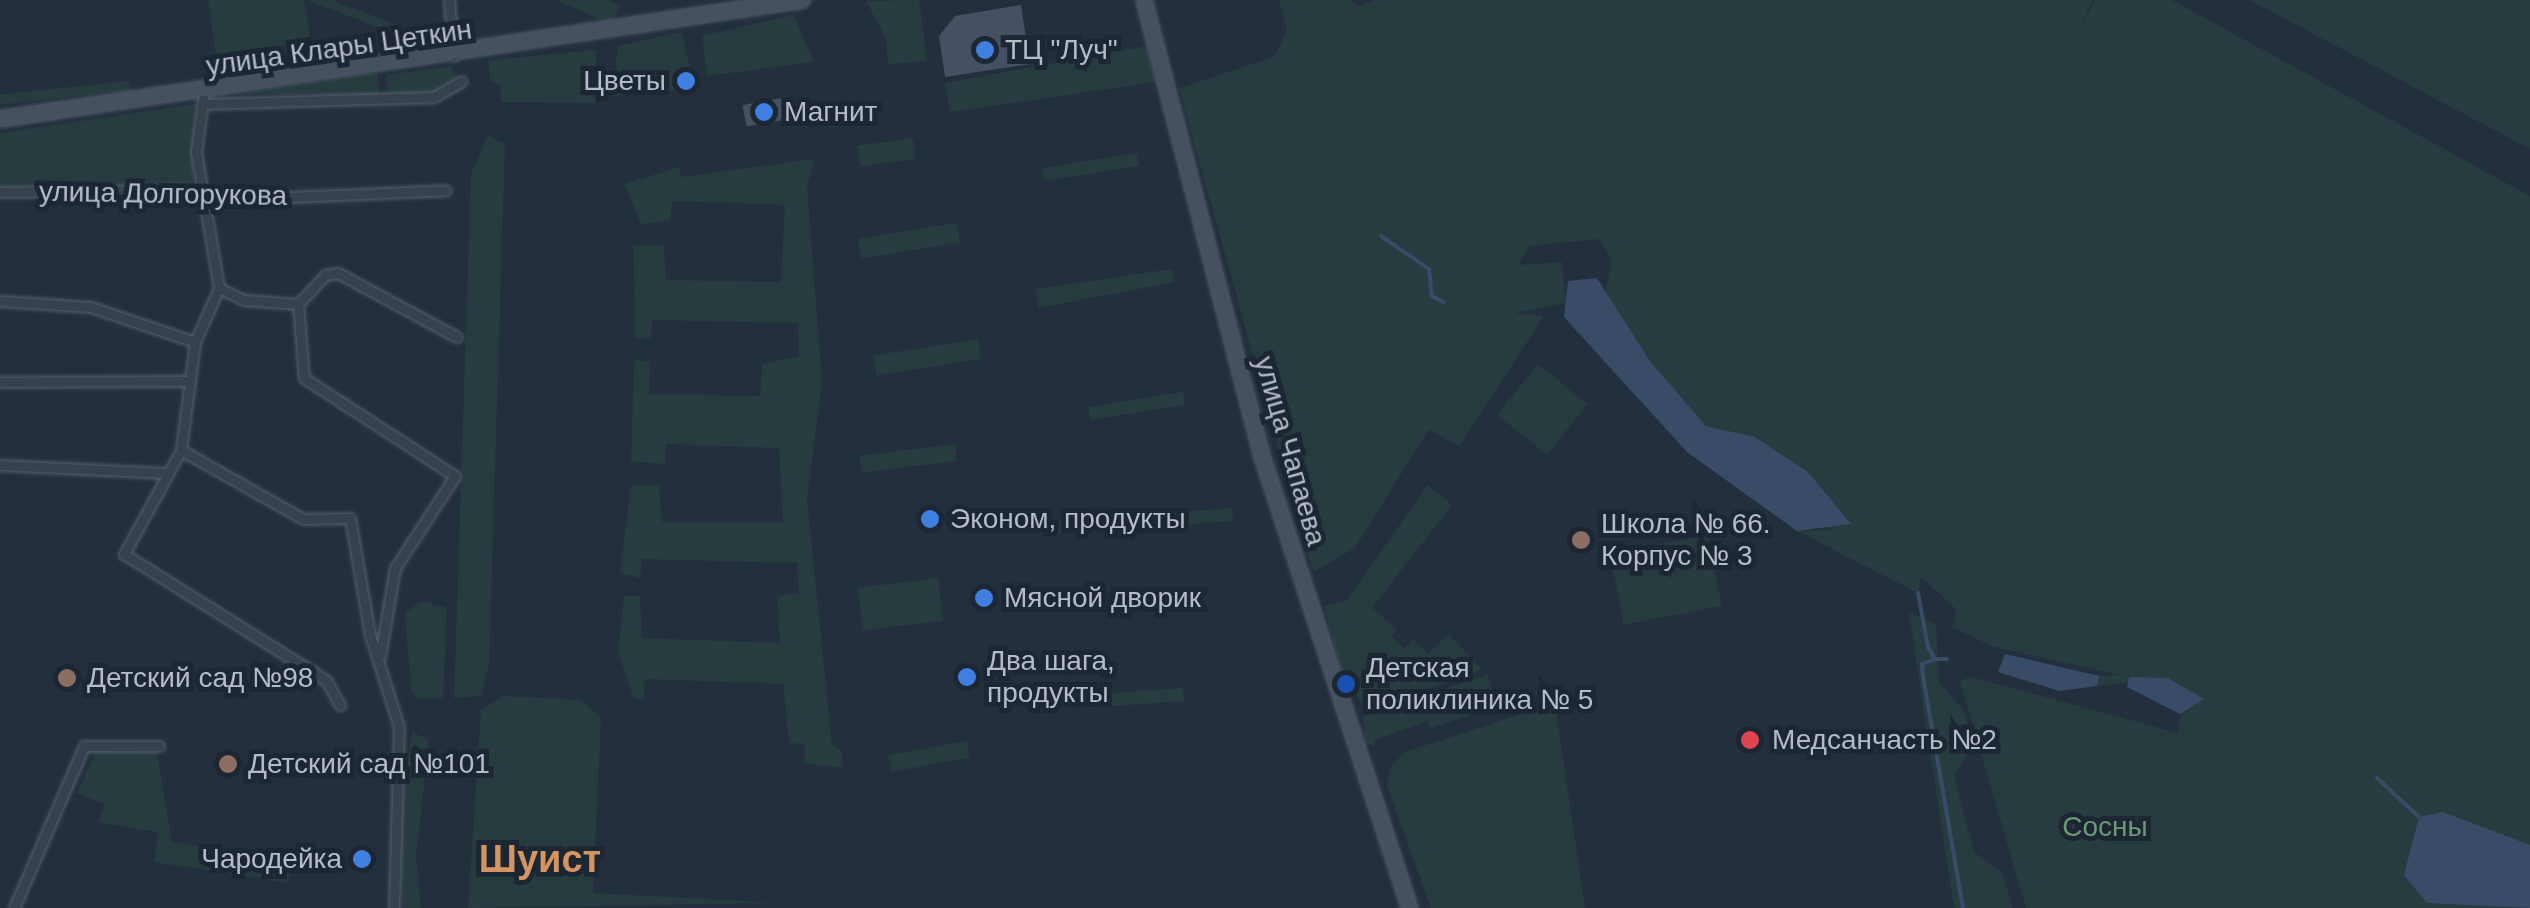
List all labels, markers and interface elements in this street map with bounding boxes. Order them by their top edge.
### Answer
street label: улица Клары Цеткин [204,13,474,83]
place label: ТЦ "Луч" [1005,33,1118,67]
marker: ТЦ "Луч" [974,39,996,61]
place label: Цветы [583,64,666,98]
marker: Цветы [675,70,697,92]
place label: Магнит [784,95,877,129]
marker: Магнит [753,101,775,123]
street label: улица Долгорукова [39,175,287,213]
street label: улица Чапаева [1247,352,1333,550]
place label: Эконом, продукты [950,502,1186,536]
place label: Школа № 66. Корпус № 3 [1601,507,1771,573]
marker: Эконом, продукты [919,508,941,530]
marker: Школа № 66. Корпус № 3 [1570,529,1592,551]
place label: Мясной дворик [1004,581,1201,615]
marker: Мясной дворик [973,587,995,609]
place label: Два шага, продукты [987,644,1115,710]
place label: Детская поликлиника № 5 [1366,651,1593,717]
place label: Детский сад №98 [87,661,313,695]
marker: Два шага, продукты [956,666,978,688]
marker: Детский сад №98 [56,667,78,689]
marker: Детская поликлиника № 5 [1335,673,1357,695]
place label: Медсанчасть №2 [1772,723,1997,757]
marker: Медсанчасть №2 [1737,727,1763,753]
place label: Детский сад №101 [248,747,490,781]
marker: Детский сад №101 [217,753,239,775]
park label: Сосны [2062,810,2148,844]
district label: Шуист [479,837,601,883]
place label: Чародейка [201,842,342,876]
marker: Чародейка [351,848,373,870]

